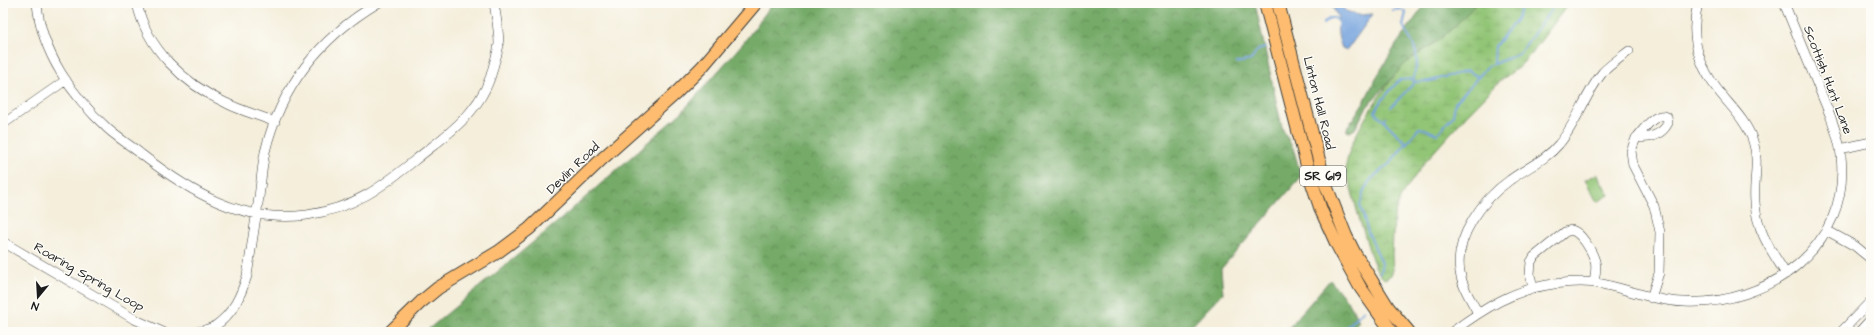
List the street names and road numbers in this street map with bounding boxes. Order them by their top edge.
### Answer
street label: Scottish Hunt Lane [1799,23,1857,137]
street label: Linton Hall Road [1299,55,1339,152]
street label: Devlin Road [542,138,604,198]
road number: SR 619 [1300,166,1346,186]
street label: Roaring Spring Loop [30,238,148,317]

